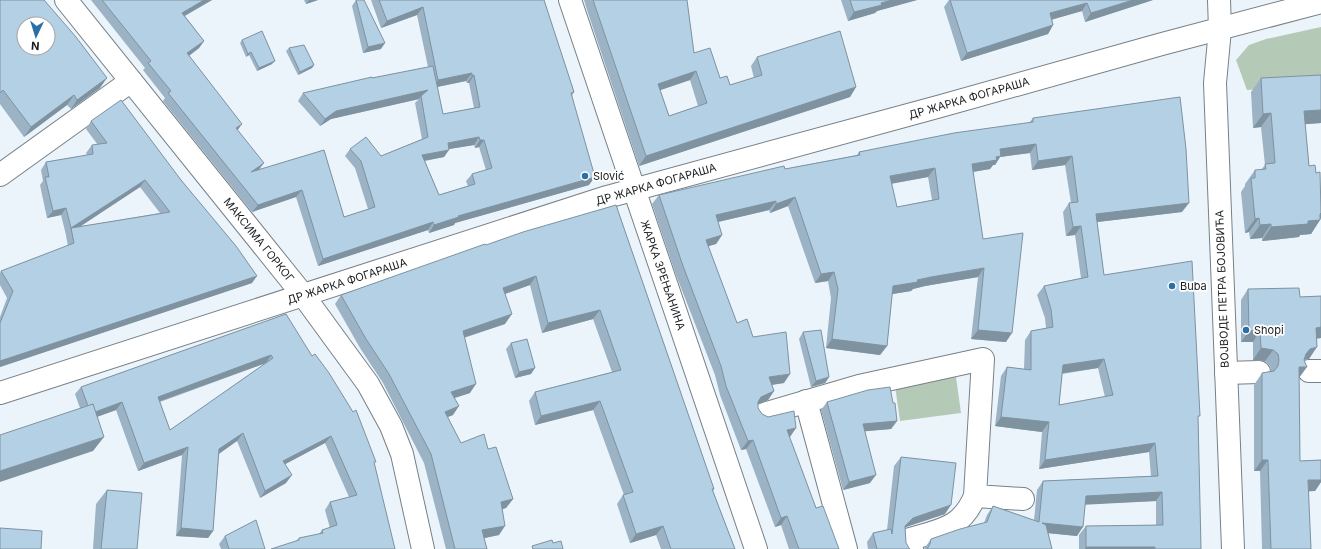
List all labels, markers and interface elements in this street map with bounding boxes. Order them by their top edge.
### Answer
north arrow [16,16,56,56]
text: N [31,39,40,53]
street label: ДР ЖАРКА ФОГАРАША [907,74,1031,122]
street label: ДР ЖАРКА ФОГАРАША [594,160,718,208]
place label: Slović [593,169,624,183]
marker: Slović [580,171,590,181]
street label: МАКСИМА ГОРКОГ [221,195,297,285]
street label: ВОЈВОДЕ ПЕТРА БОЈОВИЋА [1212,209,1232,368]
street label: ЖАРКА ЗРЕЊАНИНА [638,218,689,332]
street label: ДР ЖАРКА ФОГАРАША [285,255,409,307]
place label: Buba [1180,279,1207,293]
marker: Buba [1167,281,1177,291]
place label: Shopi [1254,323,1284,337]
marker: Shopi [1241,325,1251,335]

